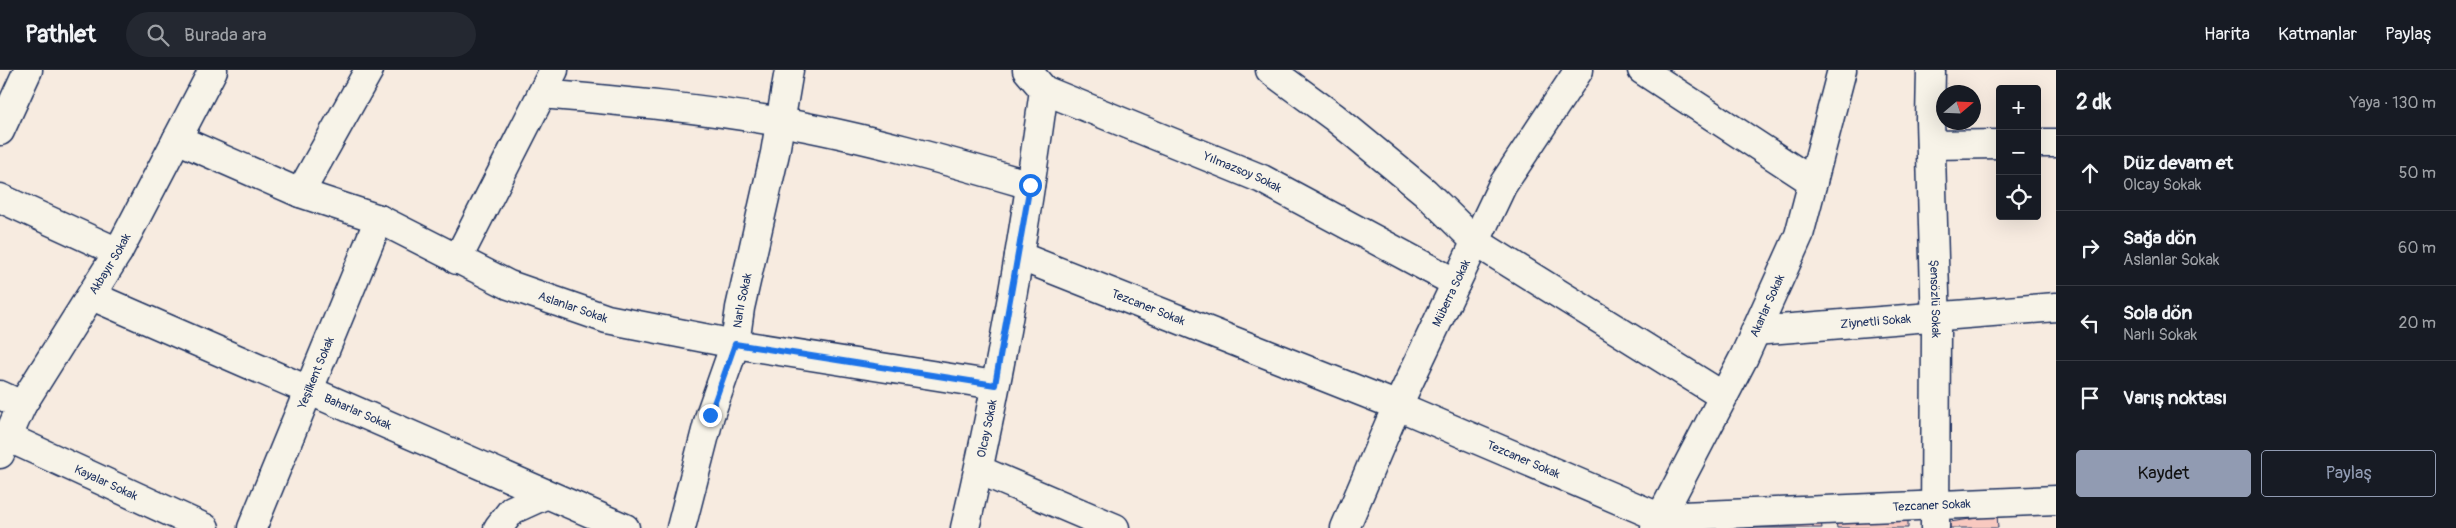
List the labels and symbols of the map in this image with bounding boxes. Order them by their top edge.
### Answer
north arrow [1936,85,1981,130]
street label: Yılmazsoy Sokak [1200,148,1284,196]
route start [1019,174,1042,197]
street label: Akbayır Sokak [86,231,134,297]
street label: Müberra Sokak [1429,257,1474,329]
street label: Şensözlü Sokak [1926,260,1943,338]
street label: Narlı Sokak [730,272,756,329]
street label: Akarlar Sokak [1747,272,1788,340]
street label: Tezcaner Sokak [1109,286,1187,329]
street label: Aslanlar Sokak [536,289,610,327]
street label: Ziynetli Sokak [1840,312,1912,332]
street label: Yeşilkent Sokak [294,335,338,412]
street label: Baharlar Sokak [322,391,394,434]
street label: Olcay Sokak [974,398,1001,459]
route end [699,404,722,427]
street label: Tezcaner Sokak [1484,438,1562,482]
street label: Kayalar Sokak [72,462,140,504]
street label: Tezcaner Sokak [1892,497,1971,515]

